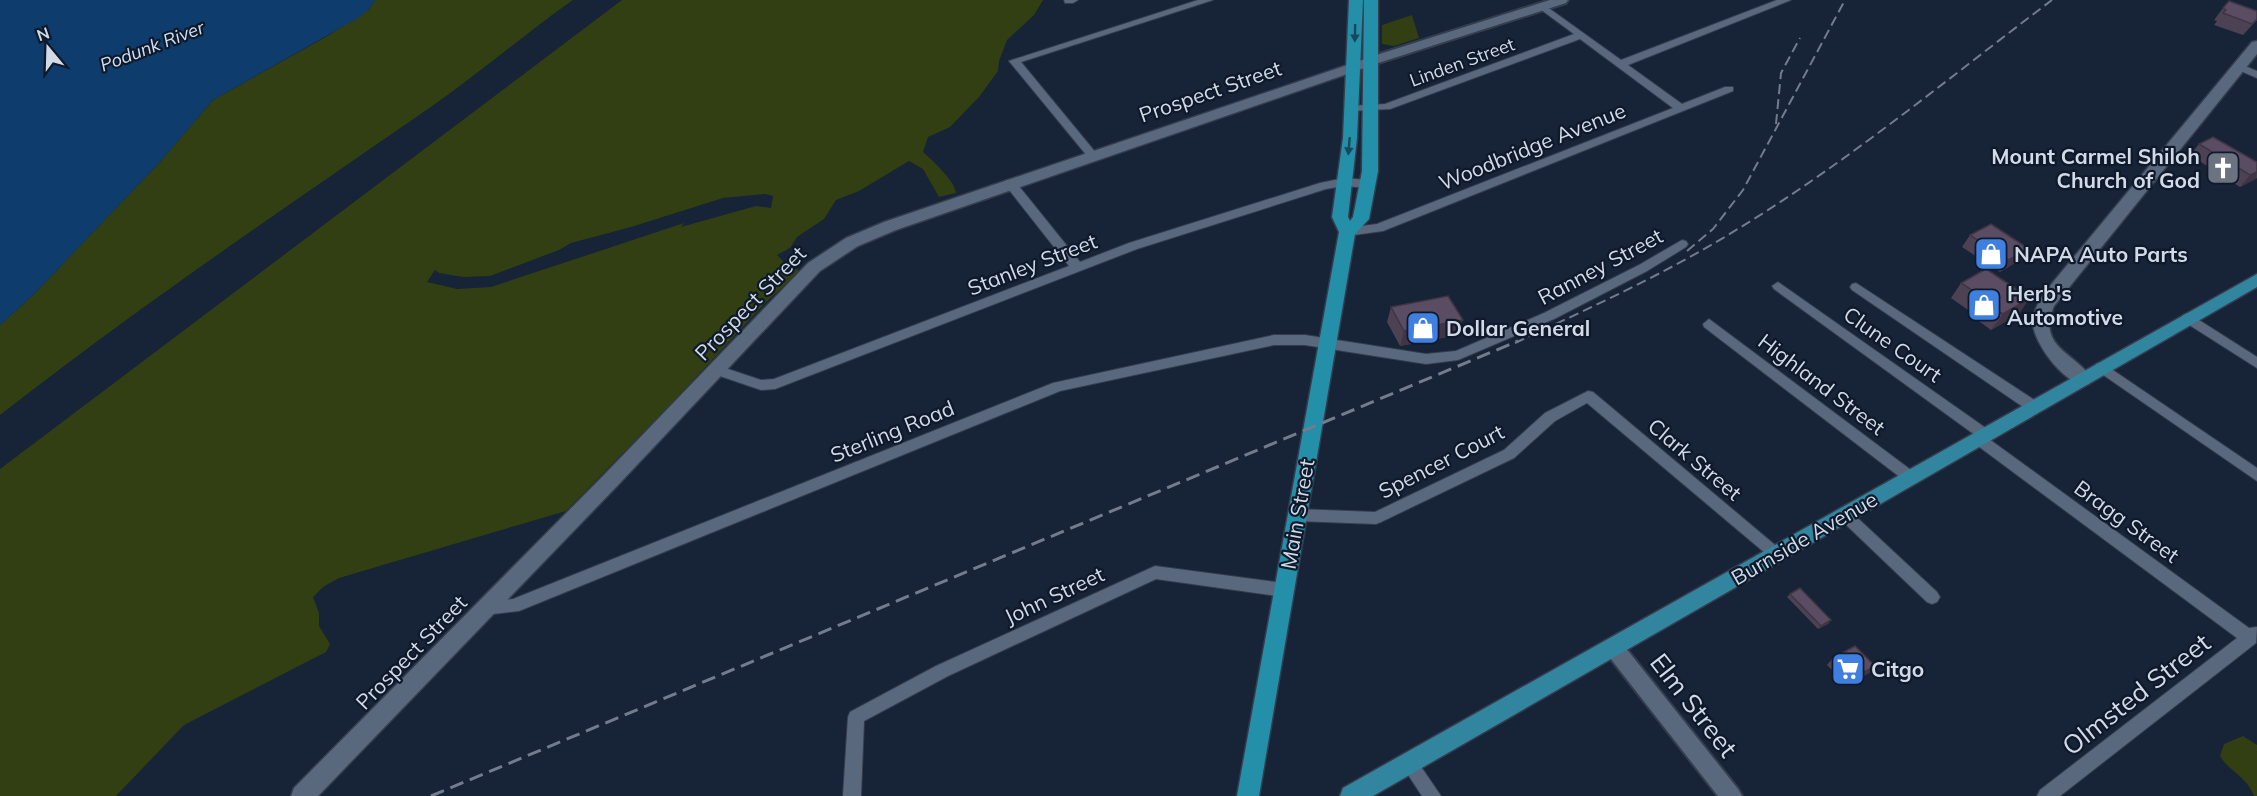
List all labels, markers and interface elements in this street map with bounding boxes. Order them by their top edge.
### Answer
water label: Podunk River [97,15,209,76]
north arrow [18,18,78,78]
text: N [34,22,52,45]
one-way arrow [1351,24,1360,43]
street label: Linden Street [1406,32,1518,92]
street label: Prospect Street [1135,55,1285,127]
street label: Woodbridge Avenue [1435,97,1629,195]
one-way arrow [1344,136,1354,155]
place label: Mount Carmel Shiloh Church of God [1991,143,2200,193]
church icon: Mount Carmel Shiloh Church of God [2205,150,2241,186]
street label: Ranney Street [1533,222,1667,310]
street label: Stanley Street [964,227,1100,301]
shop icon: NAPA Auto Parts [1973,236,2009,272]
street label: Prospect Street [689,240,811,366]
place label: NAPA Auto Parts [2014,241,2188,267]
place label: Herb's Automotive [2007,280,2123,330]
shop icon: Herb's Automotive [1966,287,2002,323]
street label: Clune Court [1839,301,1947,387]
shop icon: Dollar General [1405,310,1441,346]
place label: Dollar General [1446,315,1590,341]
street label: Highland Street [1753,328,1891,440]
street label: Sterling Road [826,394,958,468]
street label: Clark Street [1643,412,1747,506]
street label: Spencer Court [1374,418,1508,504]
street label: Main Street [1275,457,1319,571]
street label: Bragg Street [2069,474,2185,568]
street label: Burnside Avenue [1726,486,1882,590]
street label: John Street [1000,561,1108,629]
street label: Prospect Street [350,589,472,715]
street label: Olmsted Street [2055,626,2217,762]
street label: Elm Street [1643,646,1745,764]
supermarket icon: Citgo [1830,651,1866,687]
place label: Citgo [1871,656,1924,682]

